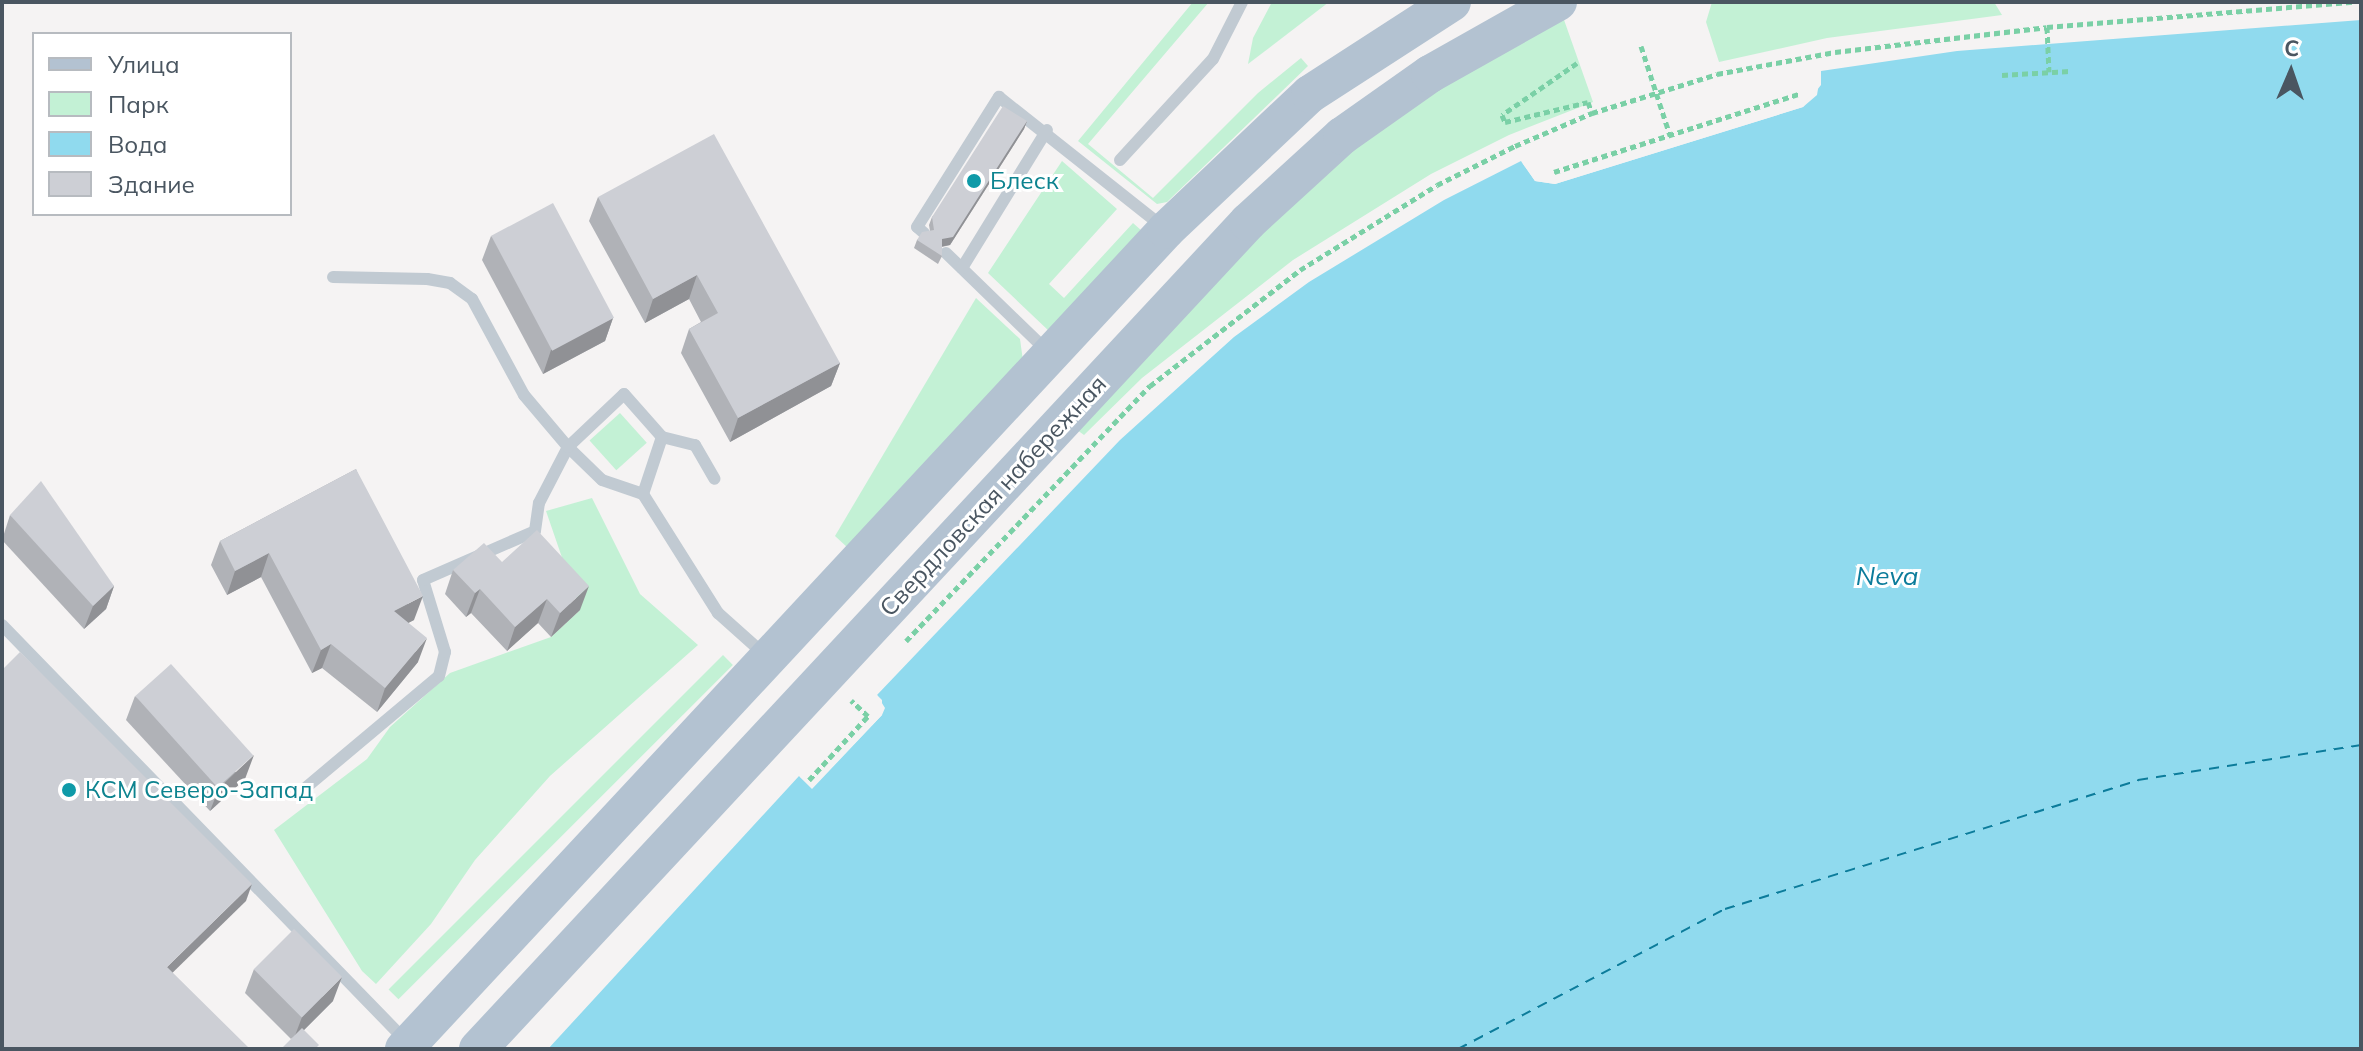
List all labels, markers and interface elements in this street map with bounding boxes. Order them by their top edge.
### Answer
legend [32,32,292,216]
north arrow [2251,32,2331,112]
text: С [2284,34,2300,62]
text: Улица [108,49,180,79]
text: Парк [108,89,169,119]
text: Вода [108,129,168,159]
place label: Блеск [990,167,1059,195]
text: Здание [108,169,195,199]
marker: Блеск [965,172,983,190]
street label: Свердловская набережная [874,370,1112,622]
water label: Neva [1856,560,1918,592]
place label: КСМ Северо-Запад [85,776,313,804]
marker: КСМ Северо-Запад [60,781,78,799]

